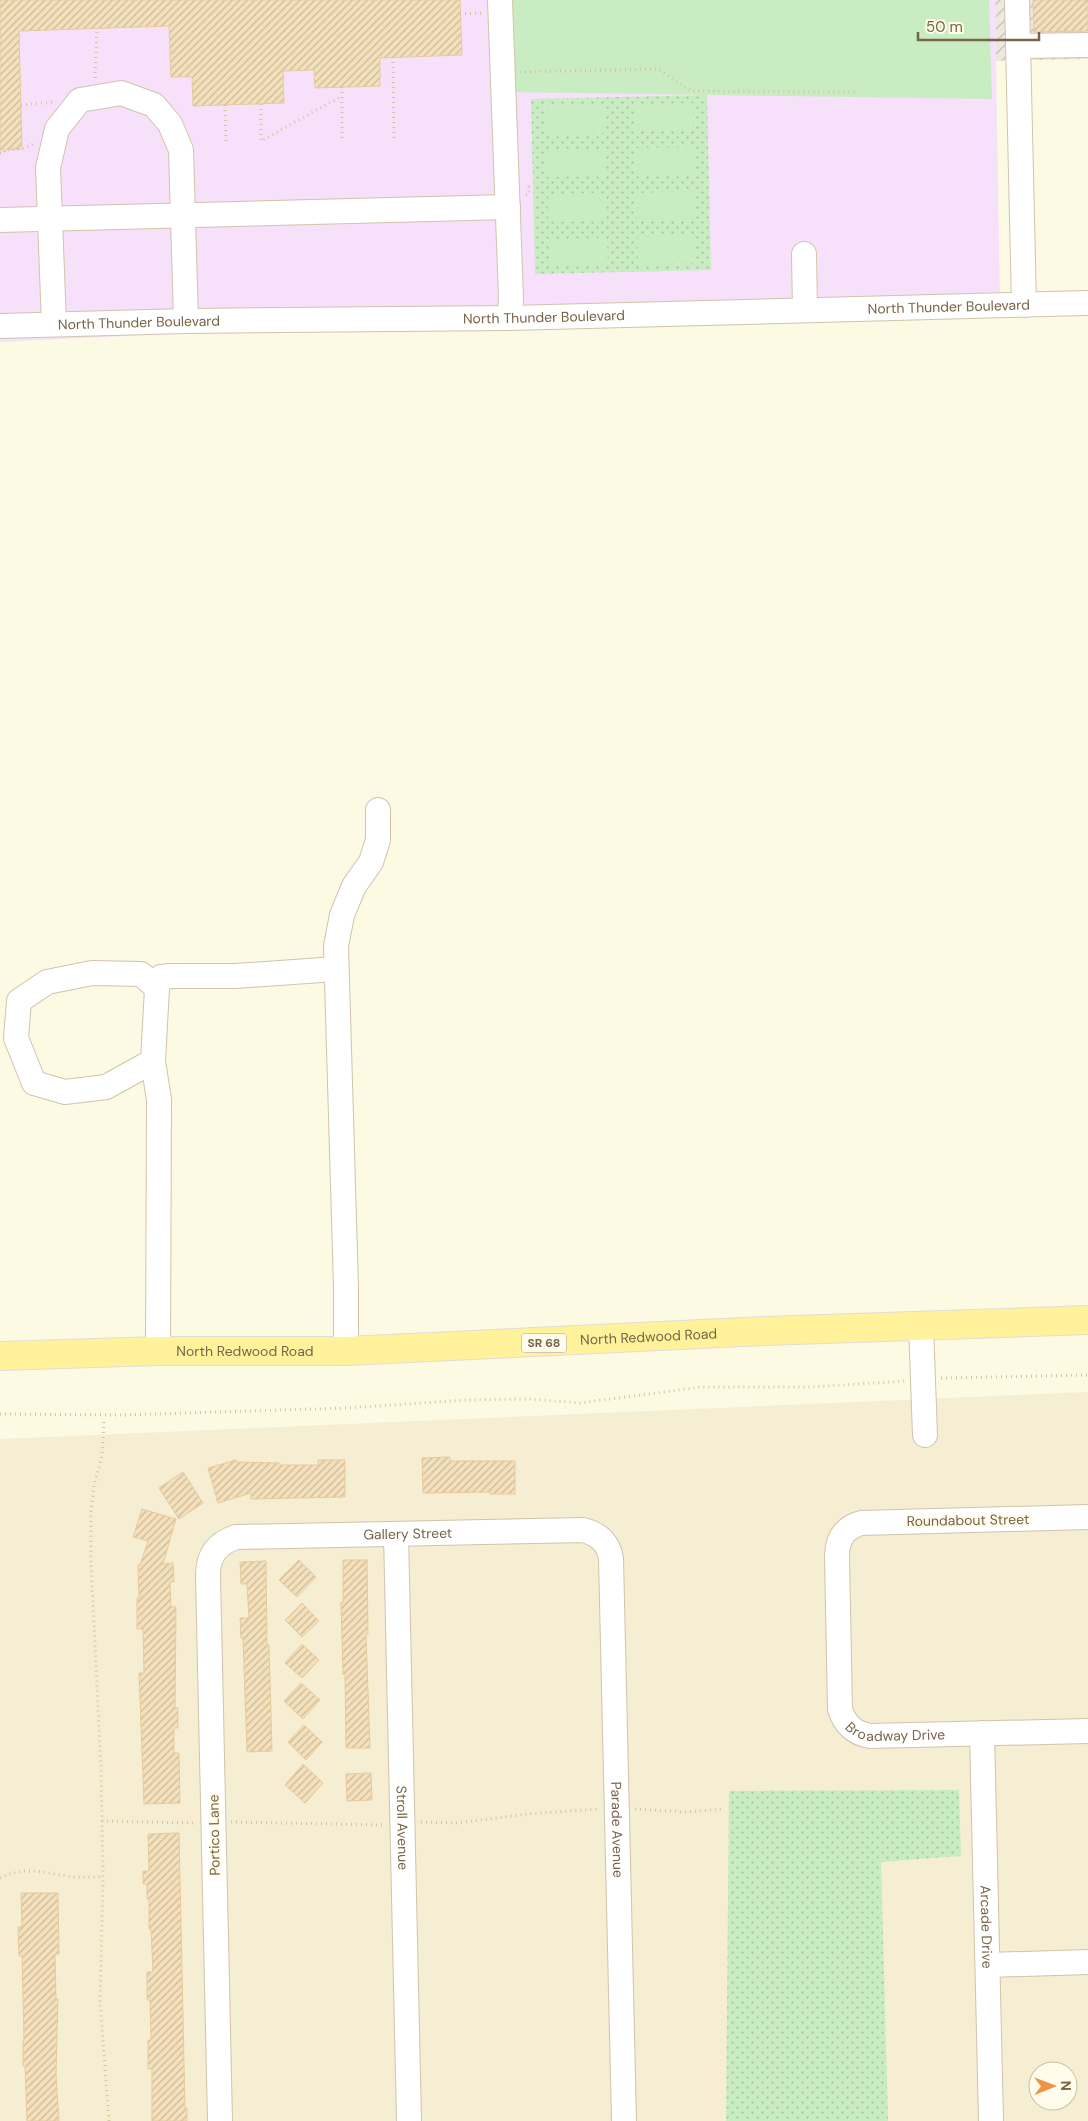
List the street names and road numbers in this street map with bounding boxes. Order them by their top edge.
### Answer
street label: North Thunder Boulevard [868,296,1030,318]
street label: North Thunder Boulevard [463,306,625,327]
street label: North Thunder Boulevard [58,312,220,333]
street label: North Redwood Road [580,1324,718,1349]
road number: SR 68 [522,1334,566,1352]
street label: North Redwood Road [176,1342,314,1360]
street label: Roundabout Street [907,1510,1029,1530]
street label: Gallery Street [363,1524,452,1543]
street label: Broadway Drive [842,1718,945,1745]
street label: Parade Avenue [607,1781,627,1878]
street label: Stroll Avenue [393,1786,412,1870]
street label: Portico Lane [204,1794,224,1876]
street label: Arcade Drive [977,1885,996,1969]

